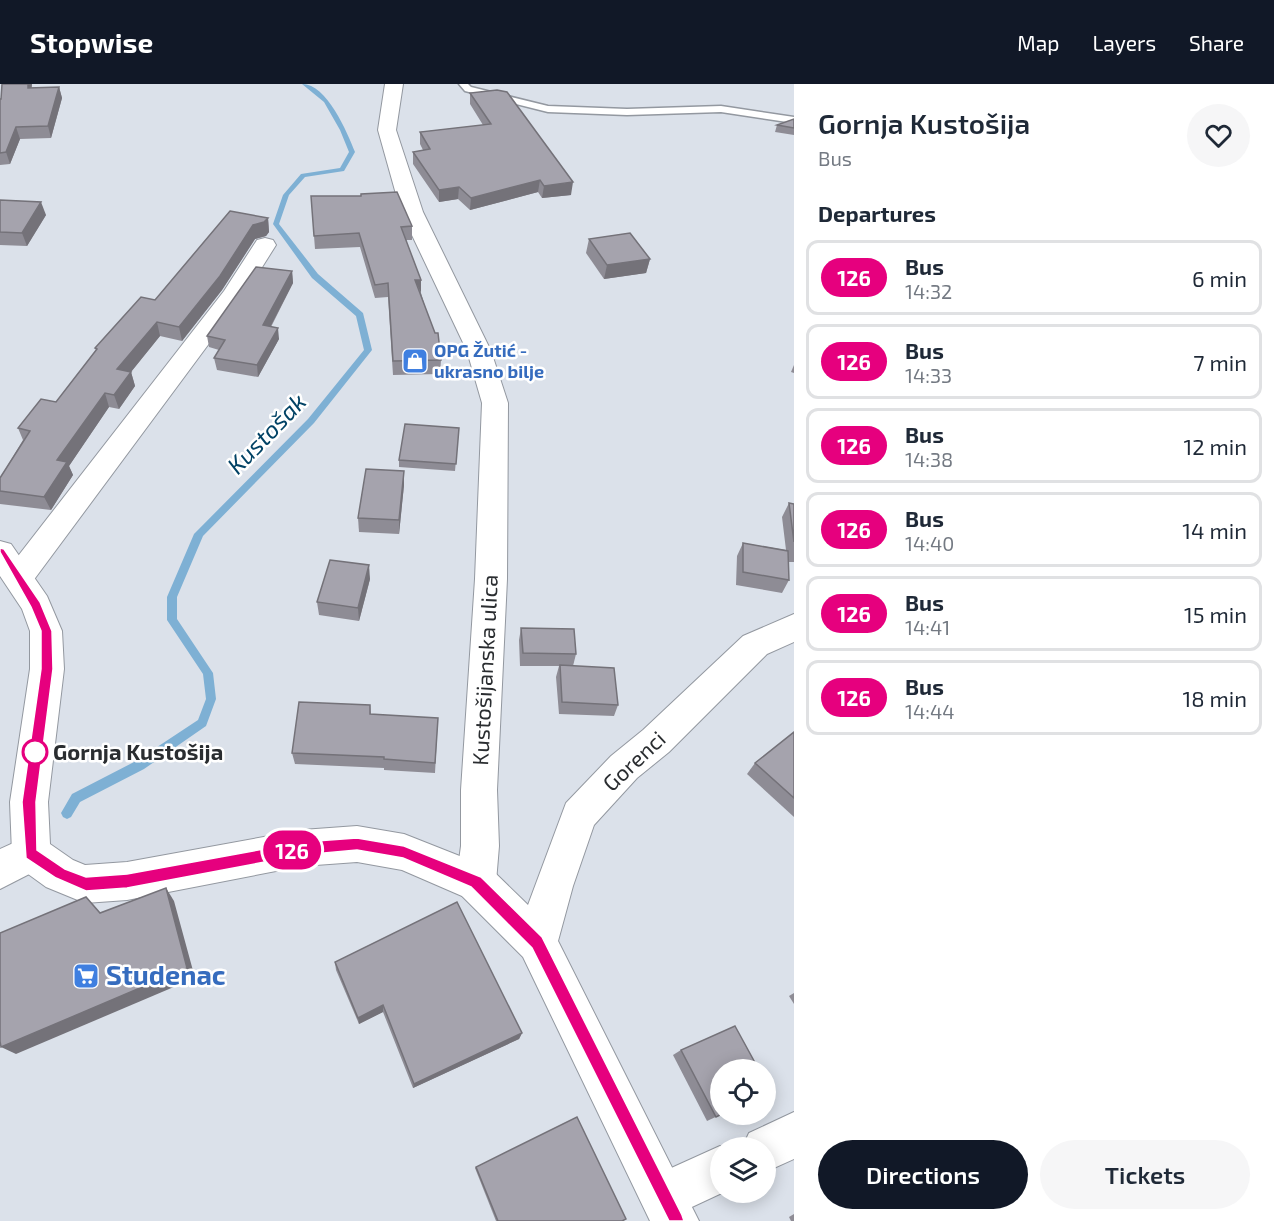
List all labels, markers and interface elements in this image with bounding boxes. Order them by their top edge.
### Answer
text: Stopwise [30,25,153,59]
text: Map [1017,30,1059,55]
text: Layers [1092,30,1156,55]
text: Share [1189,30,1244,55]
button: heart [1187,104,1250,167]
text: Gornja Kustošija [818,106,1030,140]
text: Bus [818,146,852,170]
text: Departures [818,200,936,226]
text: Bus [905,253,944,279]
text: 126 [837,265,871,290]
text: 6 min [1192,265,1247,291]
text: 14:32 [905,279,952,303]
text: Bus [905,337,944,363]
place label: OPG Žutić - ukrasno bilje [434,339,544,382]
shop icon: OPG Žutić - ukrasno bilje [400,346,430,376]
text: 126 [837,349,871,374]
text: 7 min [1193,349,1247,375]
text: 14:33 [905,363,952,387]
water label: Kustošak [220,387,311,479]
text: Bus [905,421,944,447]
text: 126 [837,433,871,458]
text: 12 min [1183,433,1247,459]
text: 14:38 [905,447,953,471]
text: Bus [905,505,944,531]
text: 126 [837,517,871,542]
text: 14 min [1182,517,1247,543]
text: 14:40 [905,531,954,555]
street label: Kustošijanska ulica [466,574,503,766]
text: Bus [905,589,944,615]
text: 126 [837,601,871,626]
text: 15 min [1184,601,1247,627]
text: 14:41 [905,615,950,639]
text: Bus [905,673,944,699]
text: 126 [837,685,871,710]
text: 18 min [1182,685,1247,711]
text: 14:44 [905,699,955,723]
street label: Gorenci [597,725,670,796]
place label: Gornja Kustošija [53,738,223,764]
marker: Gornja Kustošija [22,739,48,765]
line badge: 126 [258,830,326,870]
text: 126 [275,838,309,863]
place label: Studenac [106,958,226,990]
supermarket icon: Studenac [71,961,101,991]
map controls [710,1059,776,1203]
button: locate [710,1059,776,1125]
button: layers [710,1137,776,1203]
button: Directions [818,1140,1028,1209]
button: Tickets [1040,1140,1250,1209]

